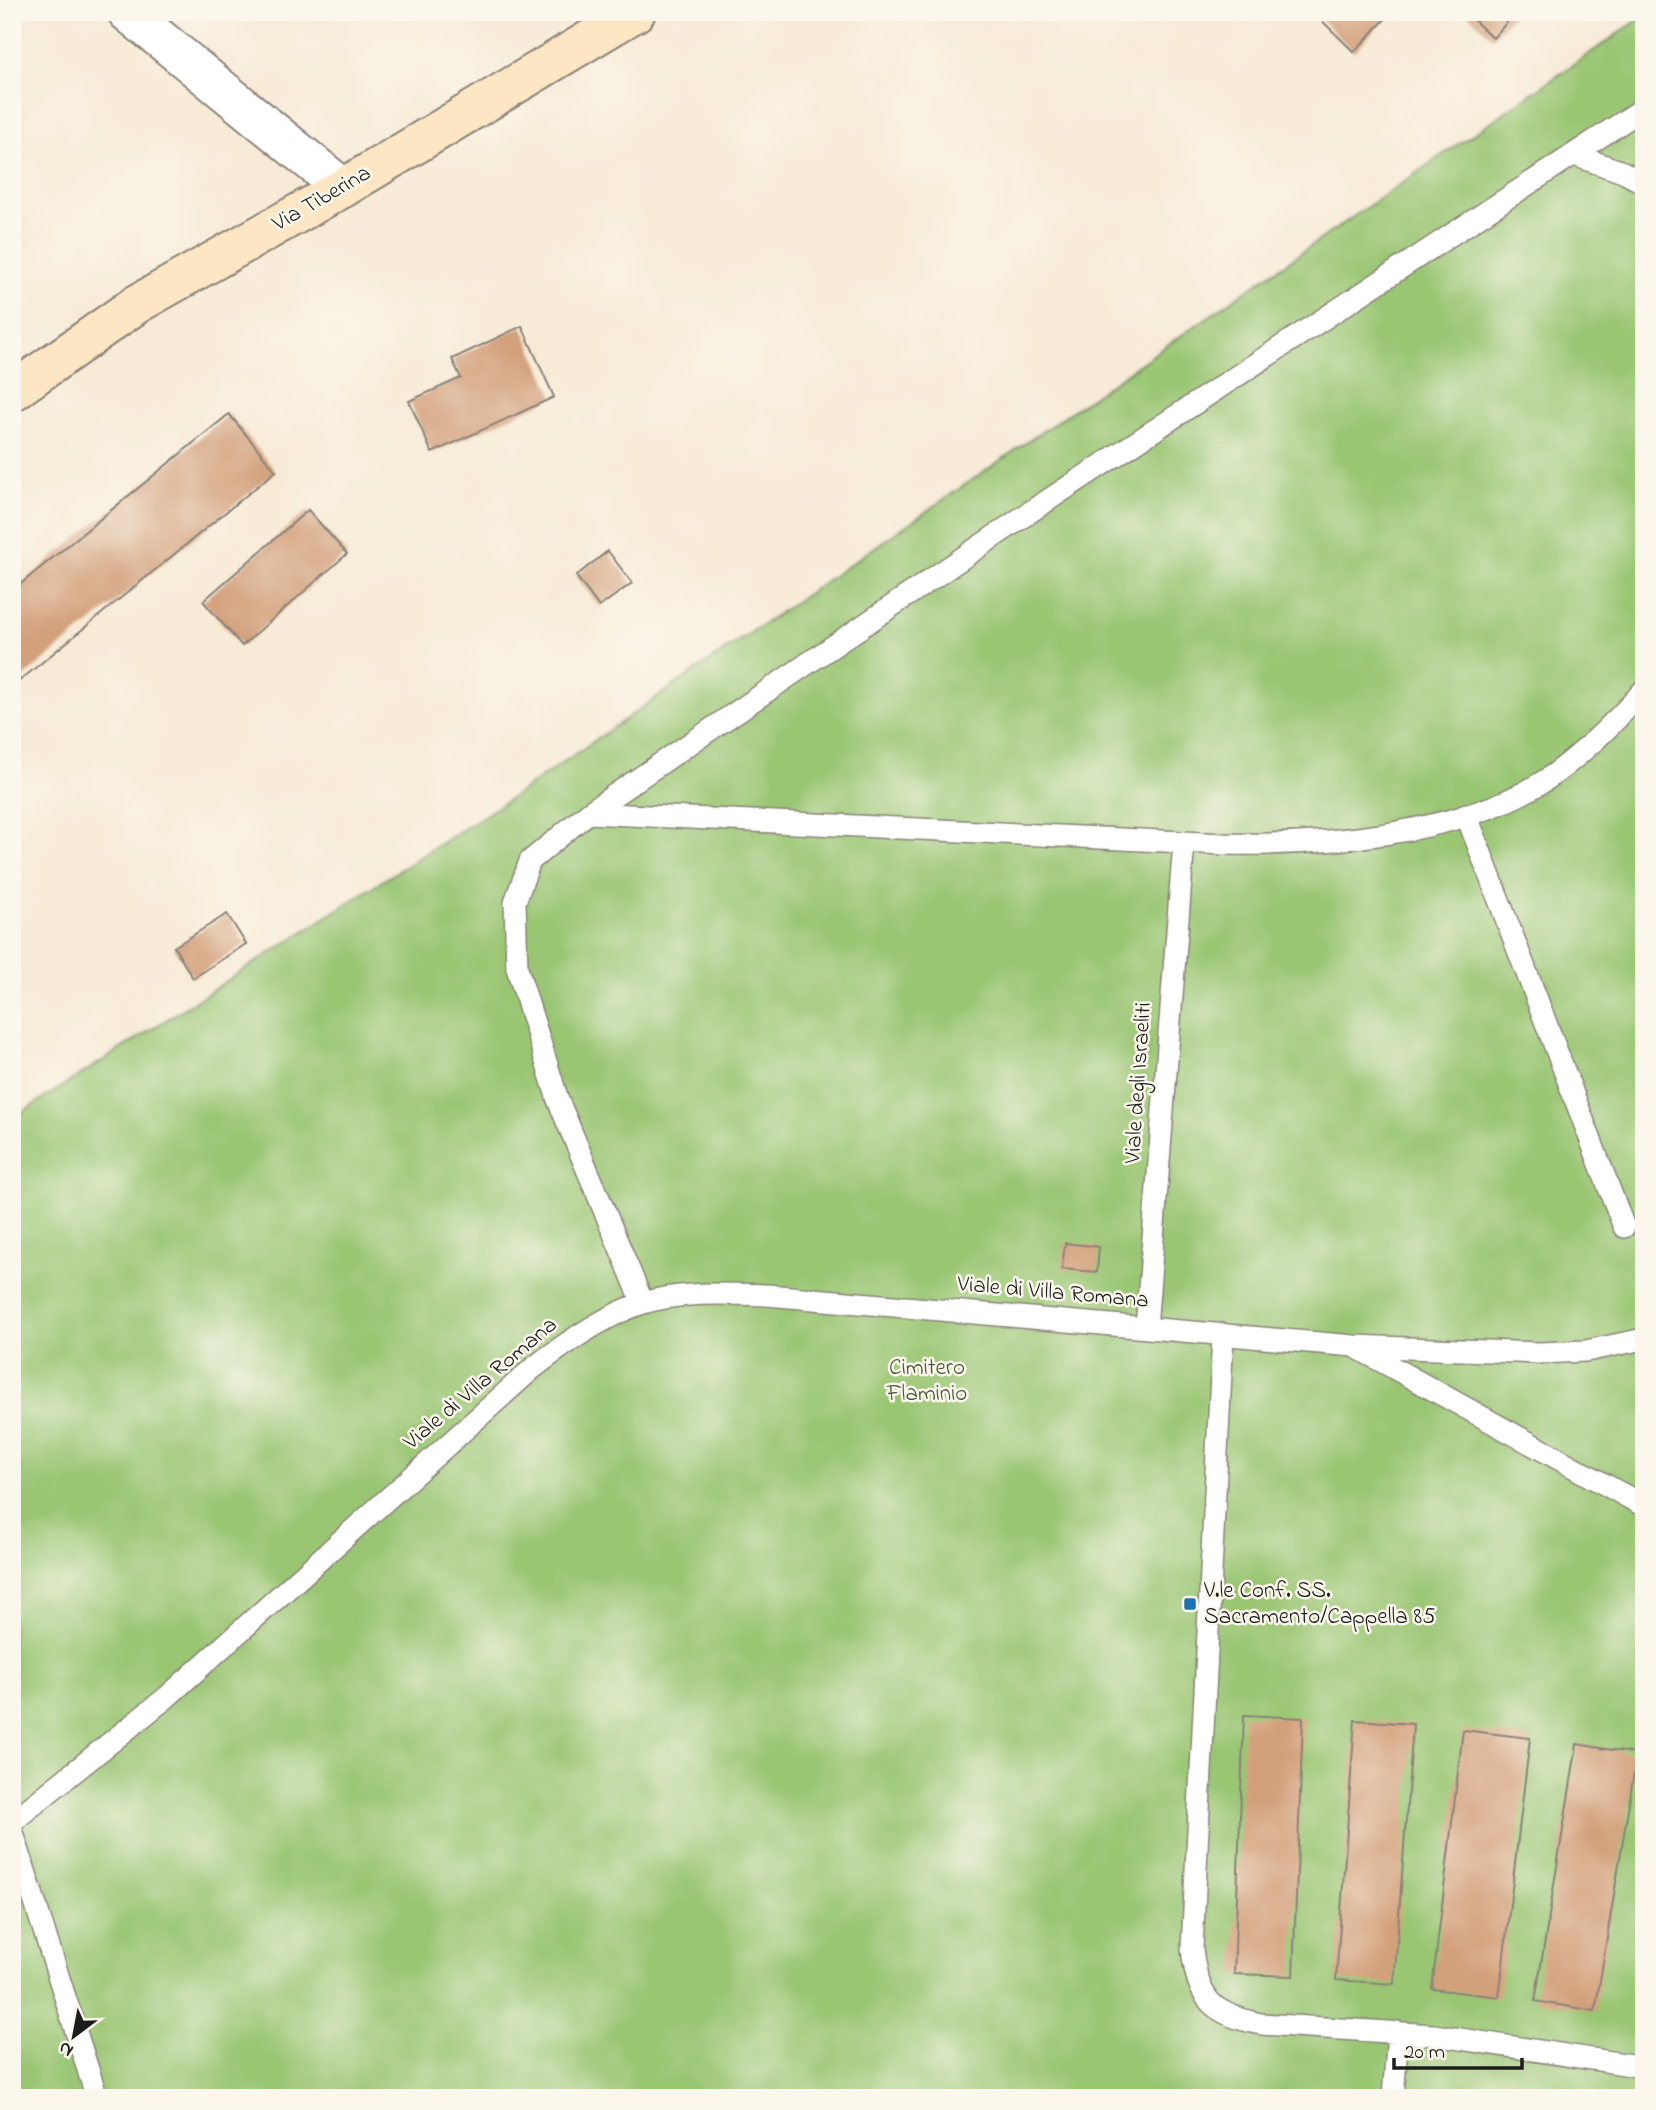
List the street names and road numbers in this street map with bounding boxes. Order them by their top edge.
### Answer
street label: Via Tiberina [266,157,377,241]
street label: Viale degli Israeliti [1117,1001,1162,1166]
street label: Viale di Villa Romana [955,1268,1150,1318]
street label: Viale di Villa Romana [396,1310,565,1459]

